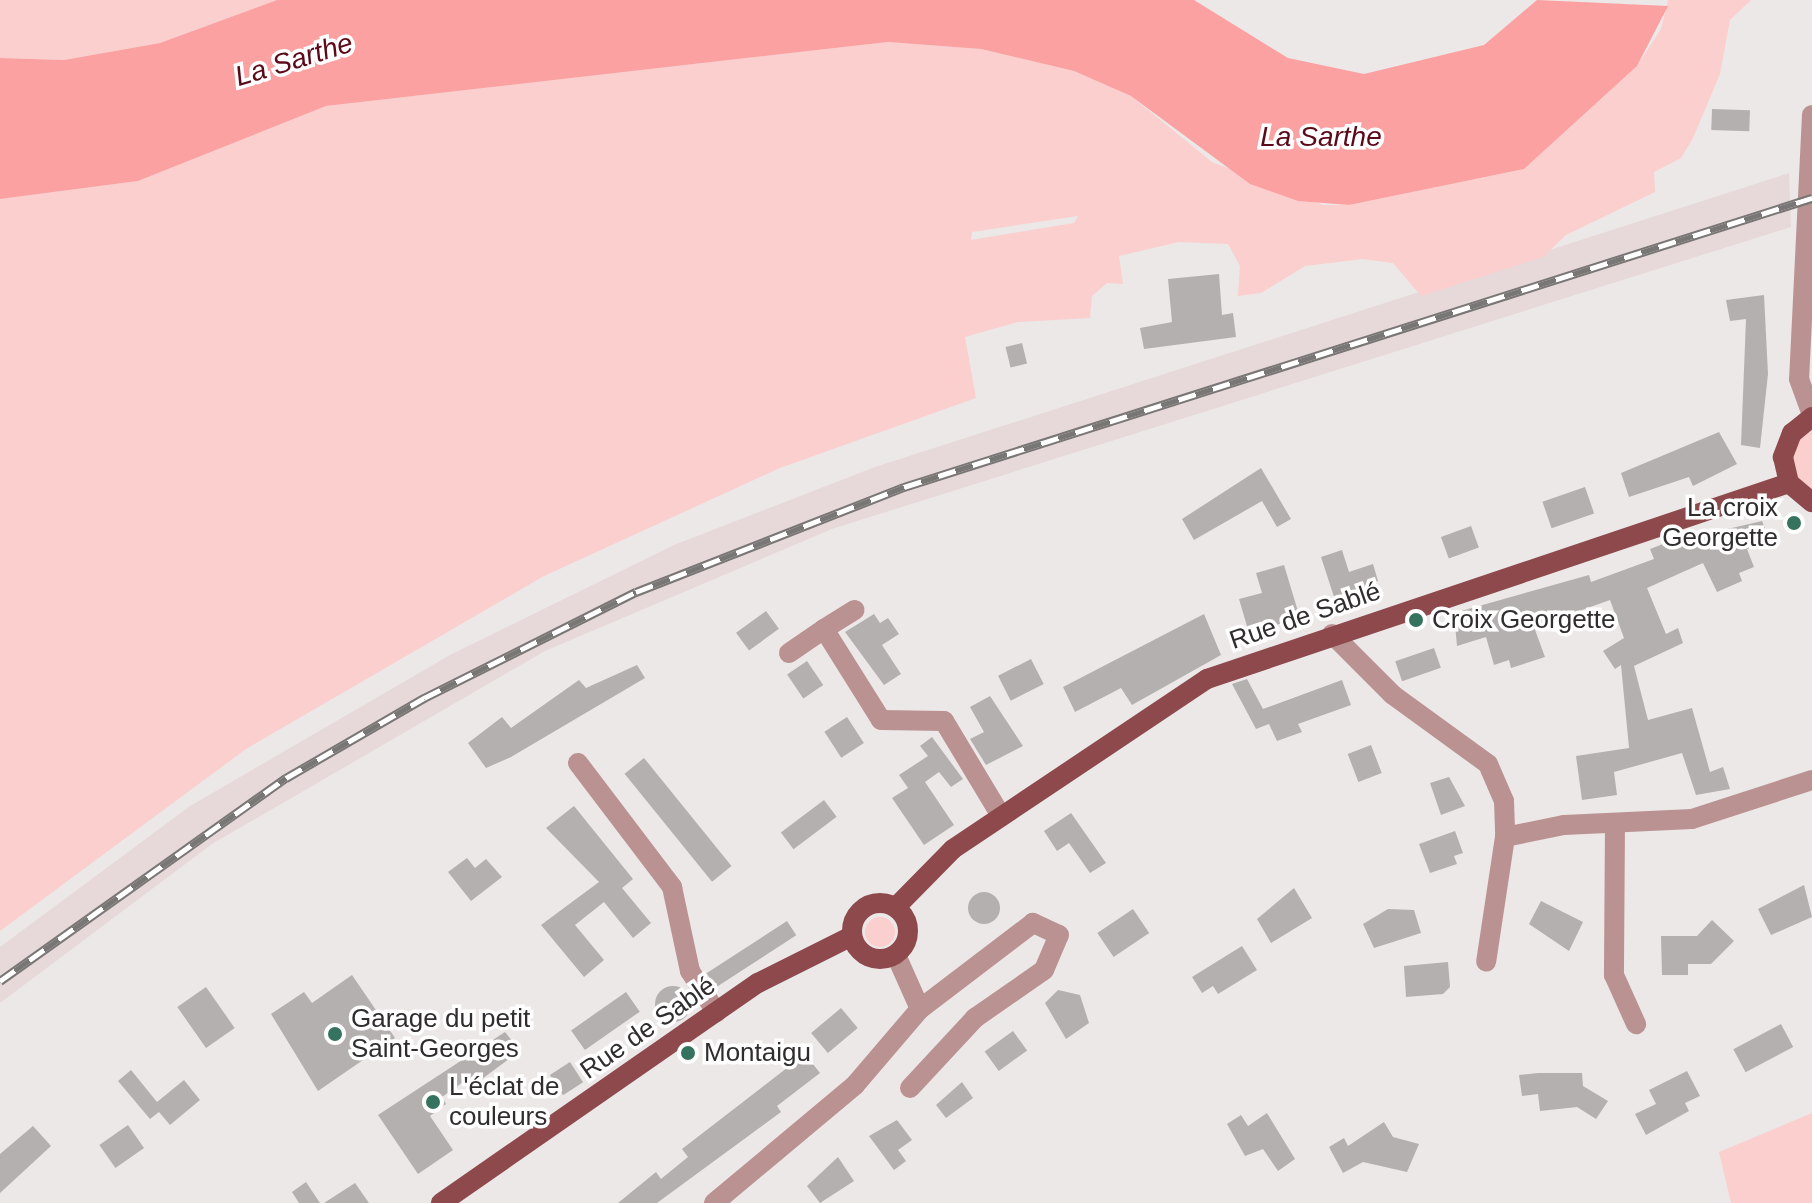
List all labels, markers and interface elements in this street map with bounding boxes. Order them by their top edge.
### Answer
water label: La Sarthe [231,26,357,94]
water label: La Sarthe [1260,120,1382,154]
place label: La croix Georgette [1662,492,1778,554]
marker: La croix Georgette [1785,514,1803,532]
street label: Rue de Sablé [1225,576,1385,656]
place label: Croix Georgette [1432,604,1616,636]
marker: Croix Georgette [1407,611,1425,629]
street label: Rue de Sablé [575,970,721,1086]
place label: Garage du petit Saint-Georges [351,1003,530,1064]
marker: Garage du petit Saint-Georges [326,1025,344,1043]
place label: Montaigu [704,1037,811,1069]
marker: Montaigu [679,1044,697,1062]
place label: L'éclat de couleurs [449,1071,559,1132]
marker: L'éclat de couleurs [424,1093,442,1111]

